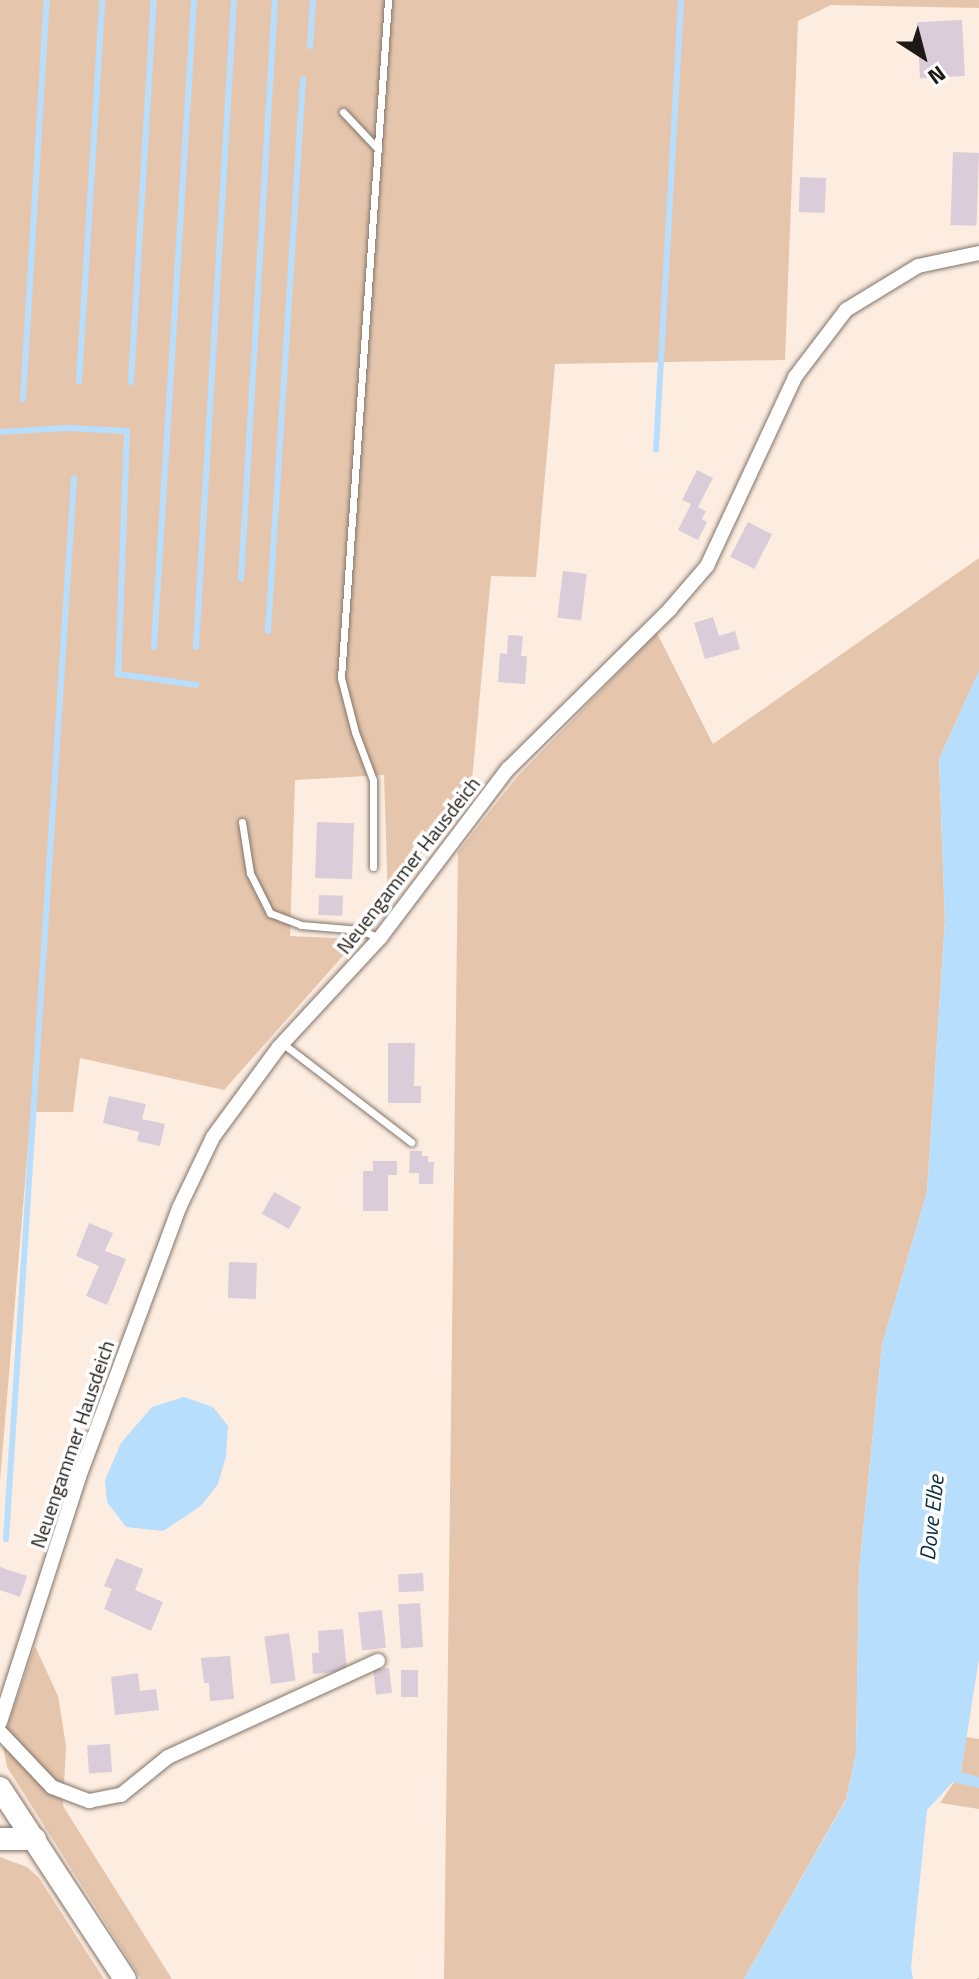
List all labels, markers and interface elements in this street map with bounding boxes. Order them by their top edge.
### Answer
north arrow [883,16,963,96]
text: N [921,57,953,94]
street label: Neuengammer Hausdeich [331,772,485,958]
street label: Neuengammer Hausdeich [25,1337,119,1551]
water label: Dove Elbe [914,1474,950,1562]

